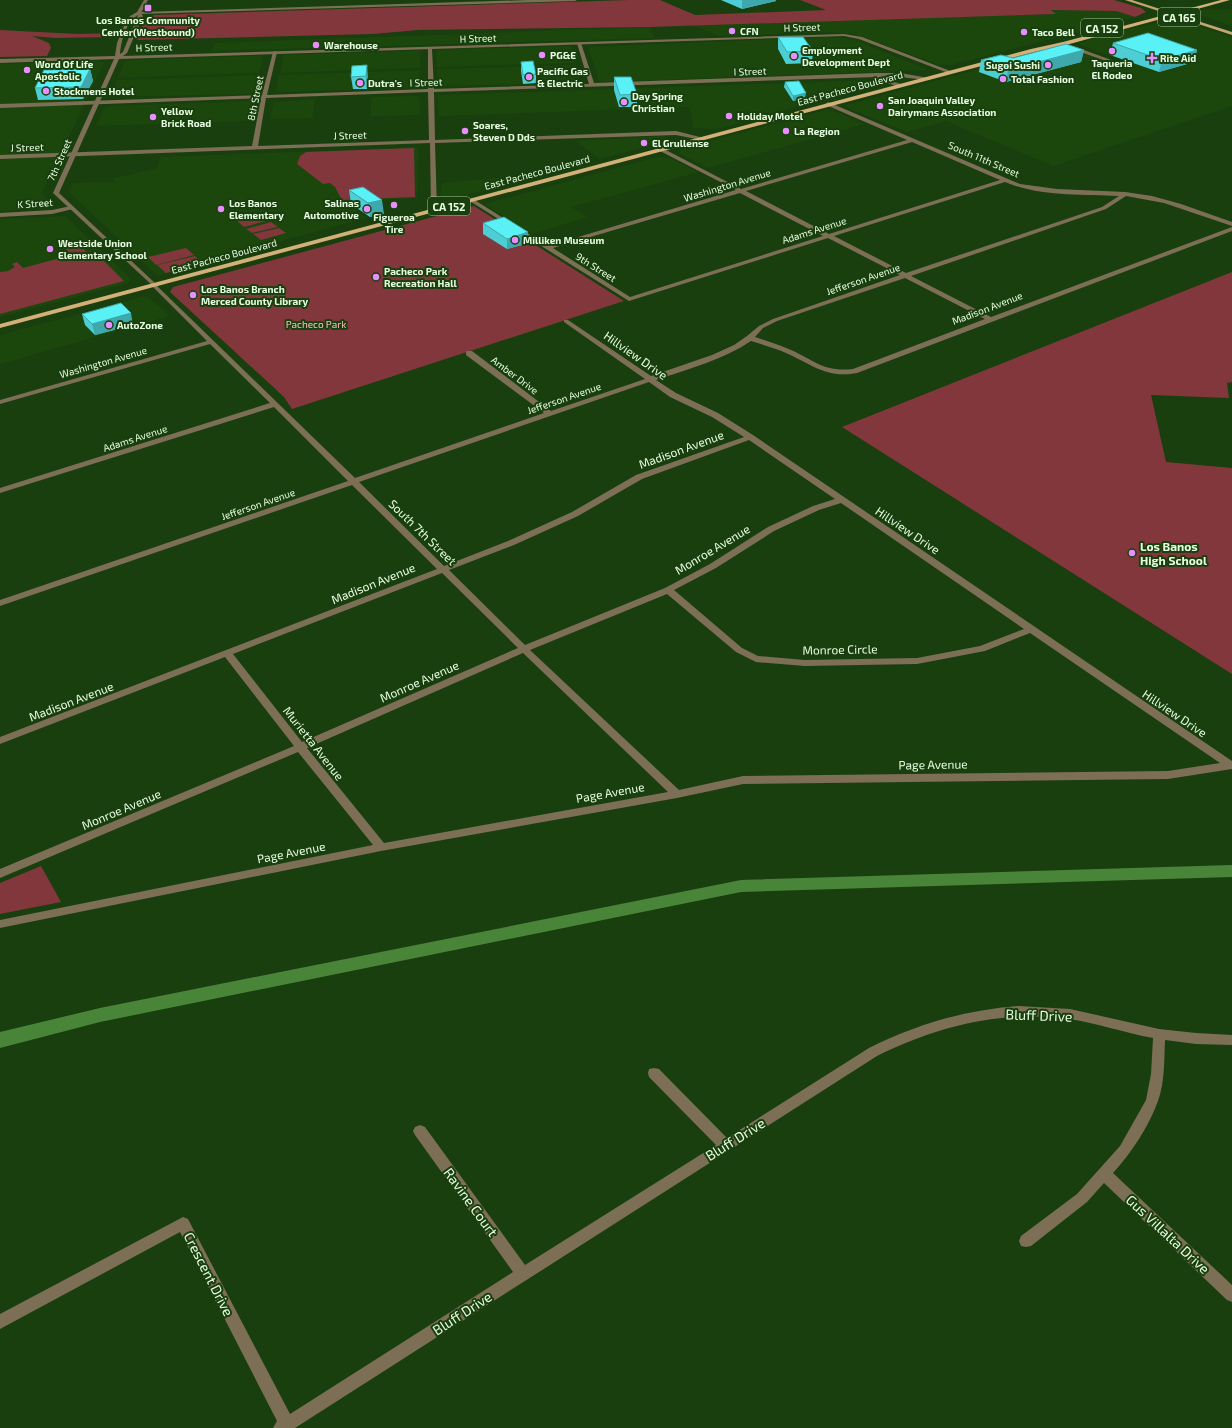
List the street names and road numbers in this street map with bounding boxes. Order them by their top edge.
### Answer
road number: CA 165 [1158,8,1200,26]
road number: CA 152 [1081,19,1123,37]
street label: H Street [783,20,821,34]
street label: H Street [459,31,497,45]
street label: H Street [135,40,173,54]
street label: I Street [733,64,767,78]
street label: East Pacheco Boulevard [796,68,904,108]
street label: 8th Street [244,74,266,122]
street label: I Street [409,75,443,89]
street label: J Street [333,128,367,142]
street label: 7th Street [44,137,74,183]
street label: South 11th Street [946,139,1022,180]
street label: J Street [10,140,44,154]
street label: East Pacheco Boulevard [483,152,591,192]
street label: Washington Avenue [682,166,772,204]
street label: K Street [17,196,53,210]
road number: CA 152 [428,197,470,215]
street label: Adams Avenue [780,214,848,246]
street label: East Pacheco Boulevard [170,236,278,276]
street label: 9th Street [574,250,619,284]
street label: Jefferson Avenue [825,261,901,297]
street label: Madison Avenue [950,289,1024,327]
street label: Hillview Drive [601,328,671,382]
street label: Washington Avenue [58,344,148,380]
street label: Amber Drive [489,353,541,397]
street label: Jefferson Avenue [526,380,602,416]
street label: Adams Avenue [101,422,169,454]
street label: Madison Avenue [637,427,725,471]
street label: Jefferson Avenue [220,486,296,522]
street label: South 7th Street [386,496,460,568]
street label: Hillview Drive [873,503,943,557]
street label: Monroe Avenue [672,521,752,577]
street label: Madison Avenue [329,560,417,606]
street label: Monroe Circle [802,641,878,657]
street label: Monroe Avenue [377,657,461,705]
street label: Madison Avenue [27,678,115,724]
street label: Hillview Drive [1140,686,1210,740]
street label: Murietta Avenue [281,703,347,783]
street label: Page Avenue [898,756,968,772]
street label: Page Avenue [575,779,645,805]
street label: Monroe Avenue [79,786,163,832]
street label: Page Avenue [256,839,326,865]
street label: Bluff Drive [1005,1005,1073,1025]
street label: Bluff Drive [702,1114,768,1164]
street label: Ravine Court [440,1164,502,1240]
street label: Gus Villalta Drive [1123,1191,1213,1277]
street label: Crescent Drive [181,1229,237,1319]
street label: Bluff Drive [429,1288,495,1338]

